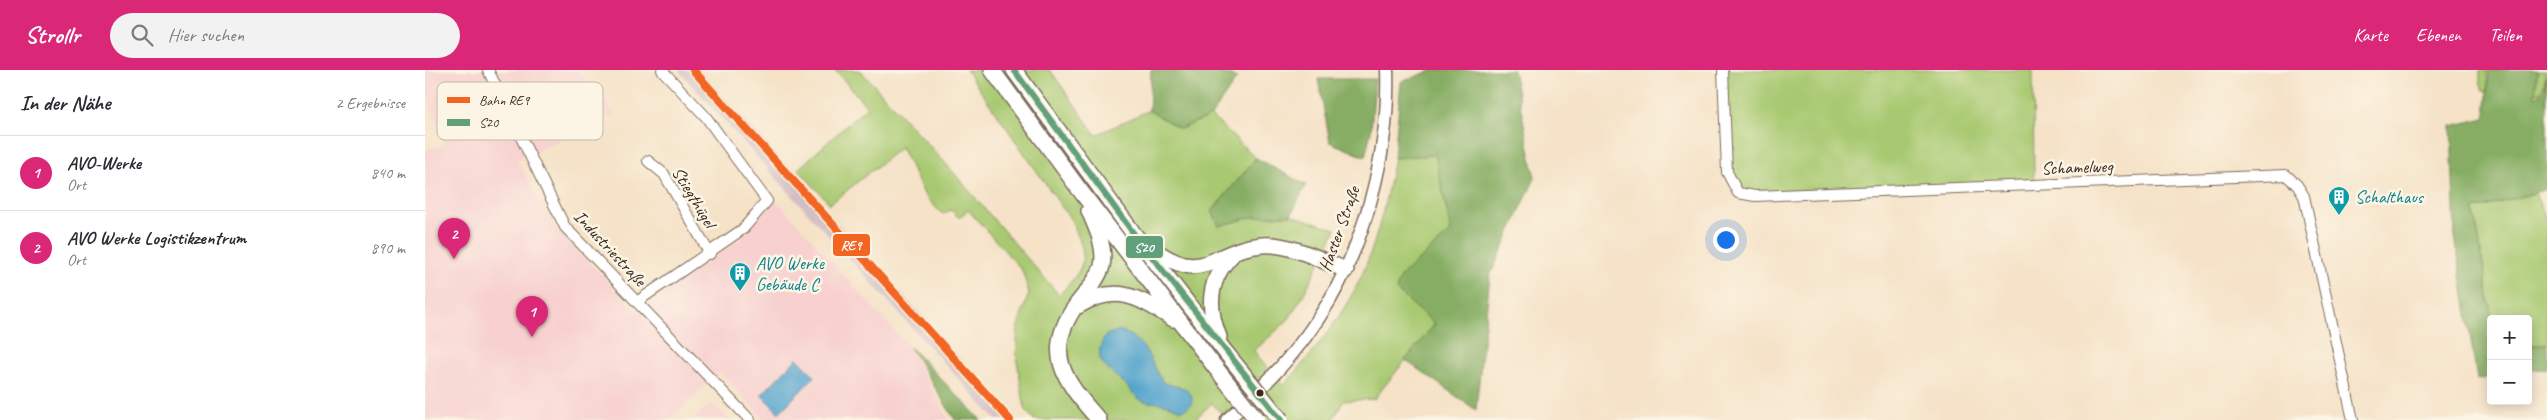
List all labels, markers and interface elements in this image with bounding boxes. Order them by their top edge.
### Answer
search box [110,13,460,58]
text: Strollr [25,20,80,50]
icon: search [128,21,156,49]
text: Hier suchen [168,23,244,47]
text: Karte [2353,24,2388,46]
text: Ebenen [2416,24,2461,46]
text: Teilen [2489,24,2522,46]
legend [437,82,603,140]
text: In der Nähe [20,90,110,116]
text: Bahn RE9 [479,92,531,109]
text: 2 Ergebnisse [336,93,405,113]
text: S20 [479,114,500,131]
text: AVO-Werke [67,151,141,175]
street label: Schamelweg [2041,155,2115,179]
text: 1 [32,163,40,183]
text: 840 m [371,163,405,183]
street label: Stiegthügel [667,163,722,234]
text: Ort [67,175,86,195]
street label: Haster Straße [1313,182,1365,274]
building icon: Schalthaus [2327,185,2351,216]
place label: Schalthaus [2355,186,2425,208]
street label: Industriestraße [569,205,652,291]
pin: 2 [438,218,470,259]
text: AVO Werke Logistikzentrum [67,226,246,250]
your location [1713,227,1739,253]
line badge: RE9 [832,233,871,257]
line badge: S20 [1125,235,1164,259]
text: RE9 [841,237,863,254]
text: 2 [32,238,40,258]
text: 890 m [371,238,405,258]
text: S20 [1134,239,1155,256]
text: Ort [67,250,86,270]
place label: AVO Werke Gebäude C [756,252,825,295]
building icon: AVO Werke Gebäude C [728,261,752,292]
pin: 1 [516,296,548,337]
map controls [2487,315,2532,405]
button: + [2487,315,2532,360]
button: − [2487,360,2532,405]
unlabelled marker [1255,388,1265,398]

